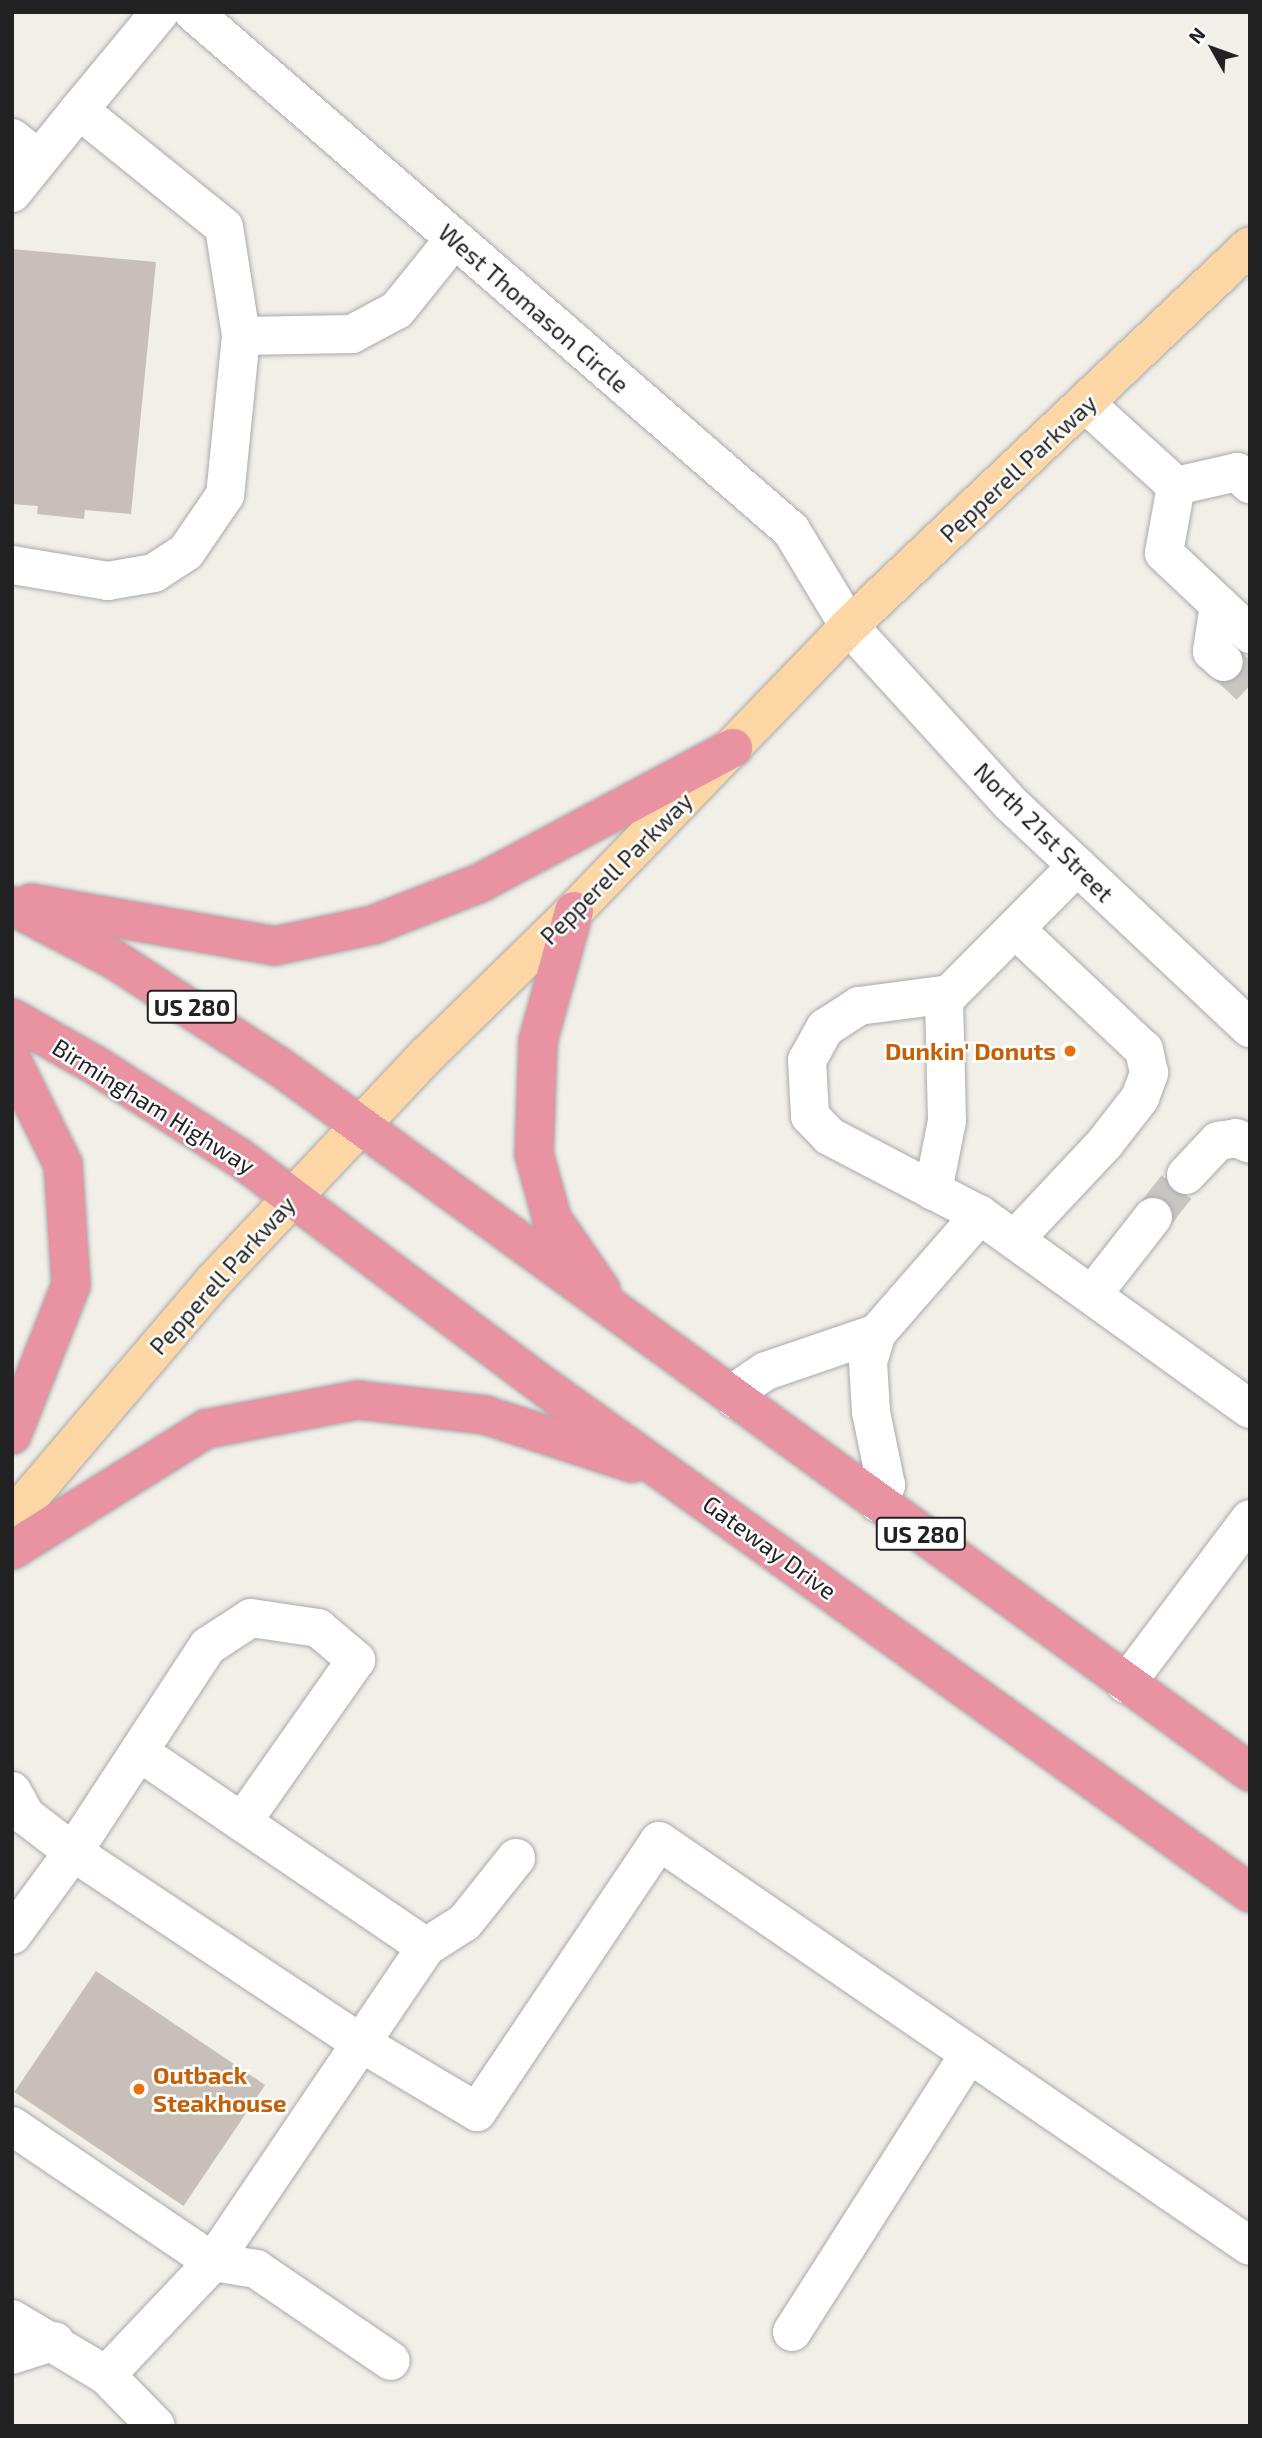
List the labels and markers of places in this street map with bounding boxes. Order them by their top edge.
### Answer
place label: Dunkin' Donuts [885,1037,1056,1065]
marker: Dunkin' Donuts [1062,1043,1078,1059]
place label: Outback Steakhouse [153,2061,287,2117]
marker: Outback Steakhouse [131,2081,147,2097]

